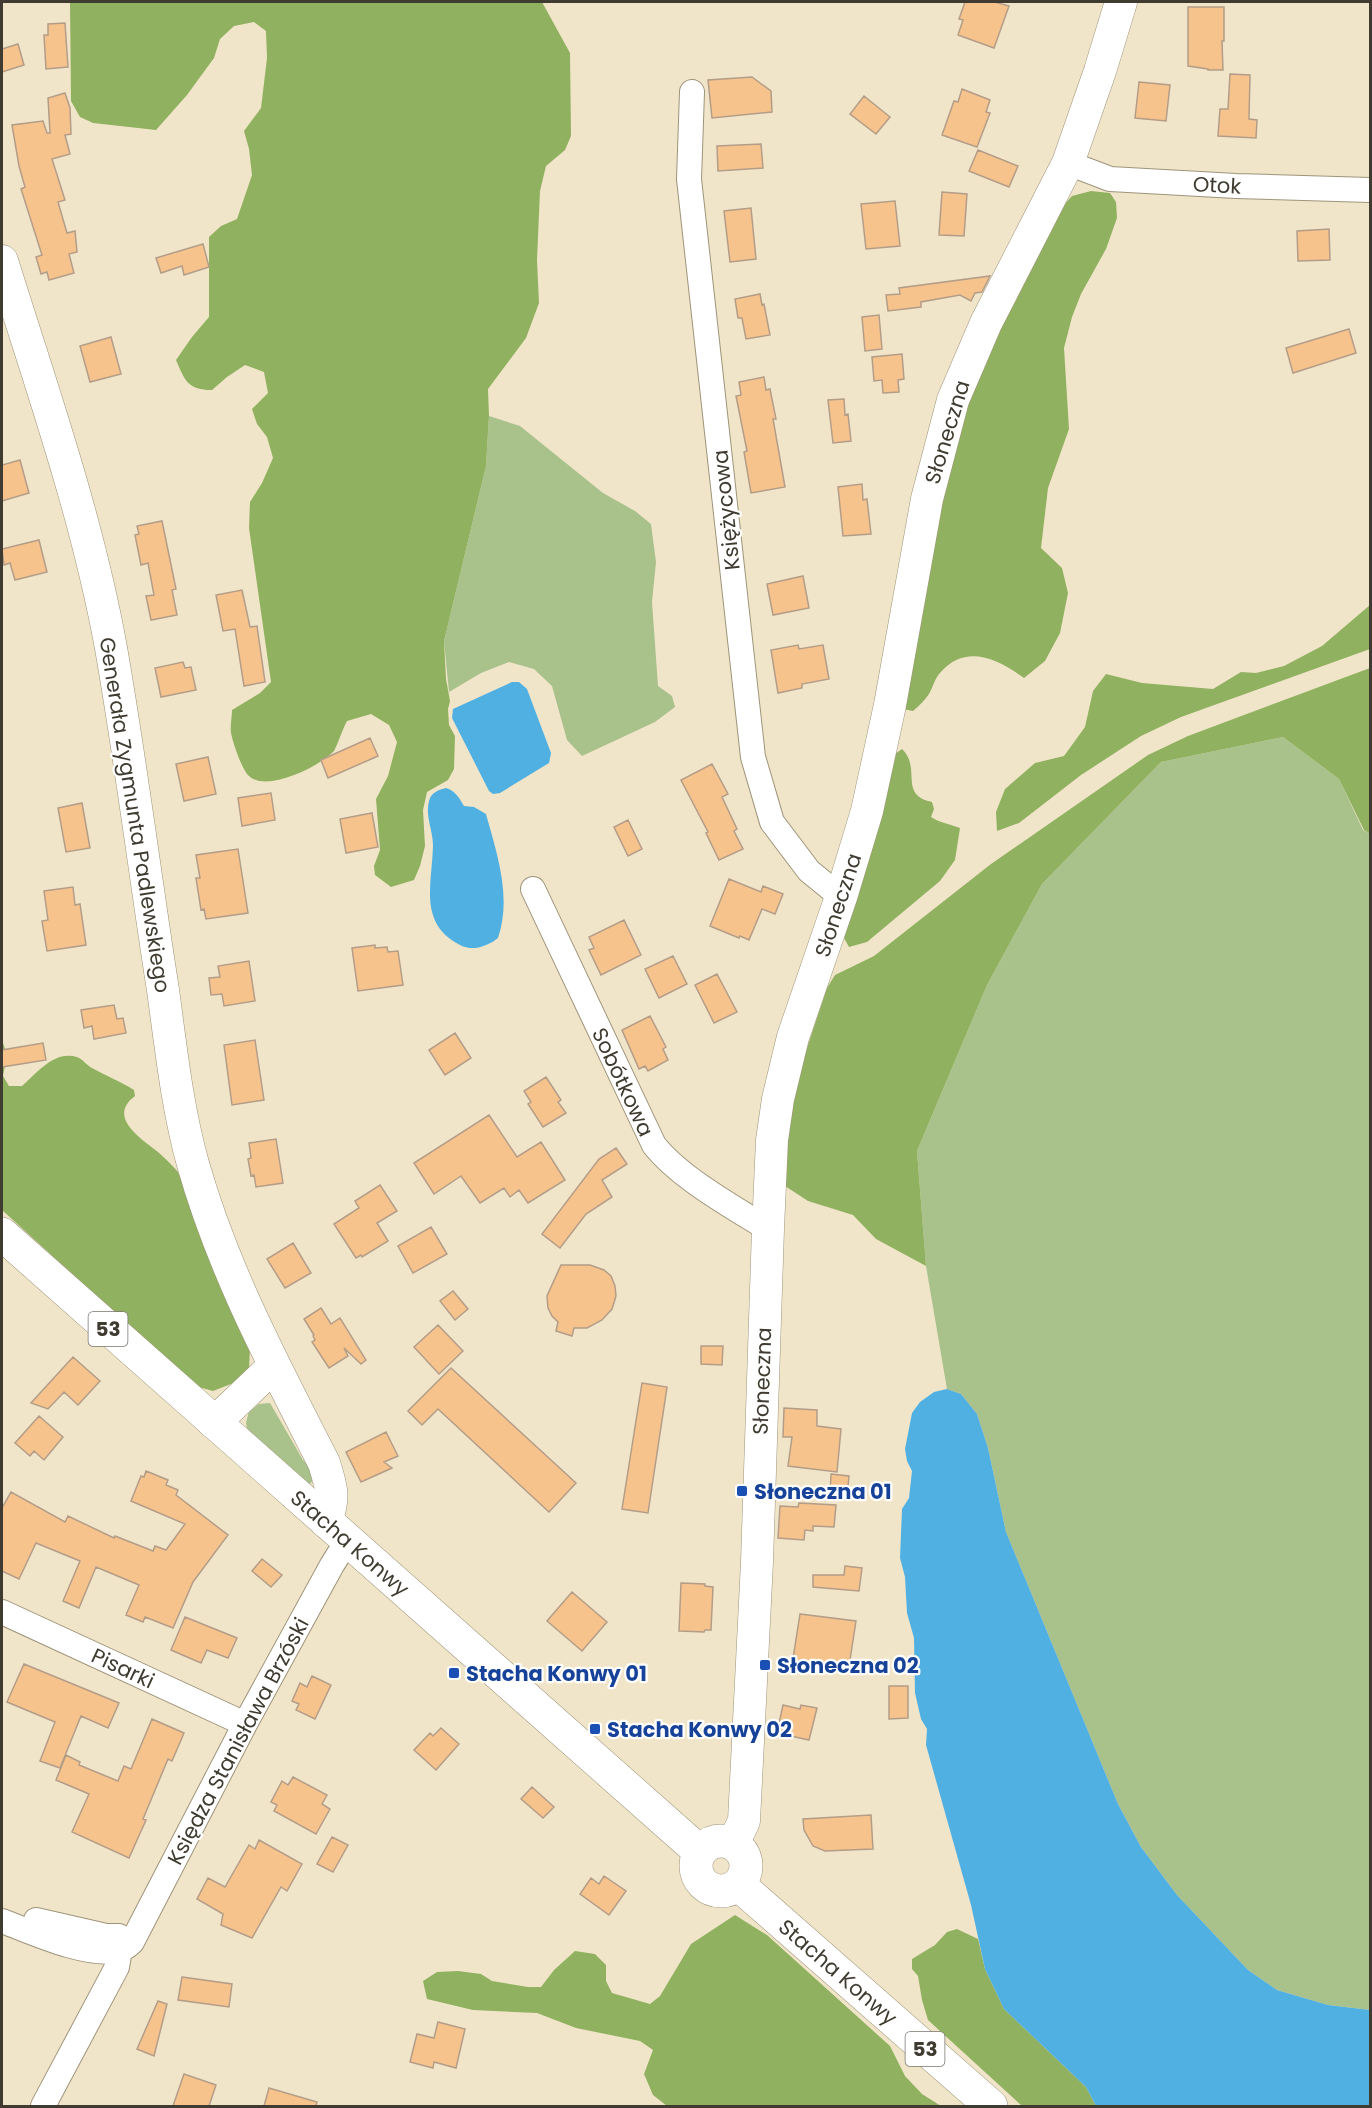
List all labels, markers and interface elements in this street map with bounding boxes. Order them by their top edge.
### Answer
street label: Otok [1192,169,1242,201]
street label: Słoneczna [917,376,977,488]
street label: Księżycowa [705,448,747,572]
street label: Generała Zygmunta Padlewskiego [93,635,177,995]
street label: Słoneczna [808,849,868,961]
street label: Sobótkowa [585,1023,661,1141]
road number: 53 [88,1312,128,1346]
street label: Słoneczna [746,1327,778,1435]
place label: Słoneczna 01 [754,1477,892,1506]
street label: Stacha Konwy [284,1483,416,1603]
marker: Słoneczna 01 [735,1484,749,1498]
street label: Księdza Stanisława Brzóski [160,1612,316,1870]
street label: Pisarki [87,1641,159,1695]
place label: Słoneczna 02 [777,1651,919,1680]
marker: Słoneczna 02 [758,1658,772,1672]
place label: Stacha Konwy 01 [466,1659,647,1688]
marker: Stacha Konwy 01 [447,1666,461,1680]
place label: Stacha Konwy 02 [607,1715,792,1744]
marker: Stacha Konwy 02 [588,1722,602,1736]
street label: Stacha Konwy [772,1912,904,2032]
road number: 53 [906,2032,944,2066]

